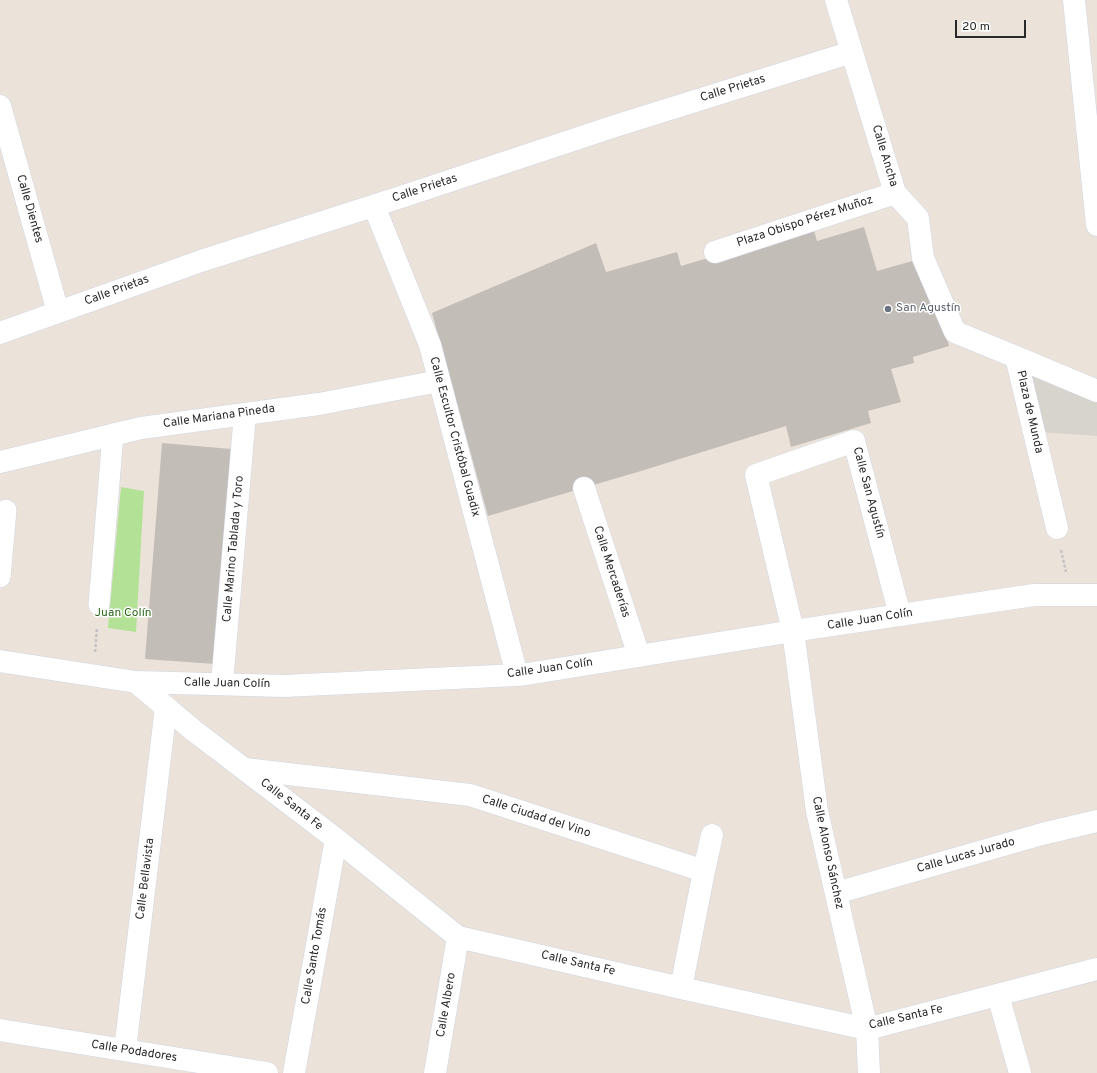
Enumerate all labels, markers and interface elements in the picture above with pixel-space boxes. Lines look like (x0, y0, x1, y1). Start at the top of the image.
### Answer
scale bar (957, 12, 1028, 38)
text: 20 m (962, 19, 990, 35)
street label: Calle Prietas (699, 72, 767, 106)
street label: Calle Ancha (868, 123, 900, 189)
street label: Calle Prietas (391, 172, 459, 206)
street label: Calle Dientes (12, 173, 46, 245)
street label: Plaza Obispo Pérez Muñoz (735, 193, 875, 251)
street label: Calle Prietas (83, 273, 151, 309)
place label: San Agustín (896, 302, 961, 316)
marker: San Agustín (883, 304, 893, 314)
street label: Calle Escultor Cristóbal Guadix (426, 355, 482, 519)
street label: Plaza de Munda (1012, 369, 1046, 455)
street label: Calle Mariana Pineda (162, 402, 276, 432)
street label: Calle San Agustín (849, 446, 887, 540)
street label: Calle Marino Tablada y Toro (220, 475, 248, 623)
street label: Calle Mercaderías (589, 524, 633, 620)
street label: Calle Juan Colín (826, 606, 914, 634)
park label: Juan Colín (95, 607, 151, 621)
street label: Calle Juan Colín (506, 656, 594, 682)
street label: Calle Juan Colín (184, 676, 270, 692)
street label: Calle Santa Fe (257, 776, 325, 834)
street label: Calle Ciudad del Vino (480, 793, 592, 841)
street label: Calle Alonso Sánchez (808, 795, 846, 911)
street label: Calle Lucas Jurado (915, 835, 1017, 877)
street label: Calle Bellavista (134, 837, 158, 921)
street label: Calle Santo Tomás (299, 906, 331, 1006)
street label: Calle Santa Fe (540, 948, 616, 980)
street label: Calle Albero (434, 971, 460, 1039)
street label: Calle Santa Fe (868, 1002, 944, 1034)
street label: Calle Podadores (90, 1038, 178, 1066)

